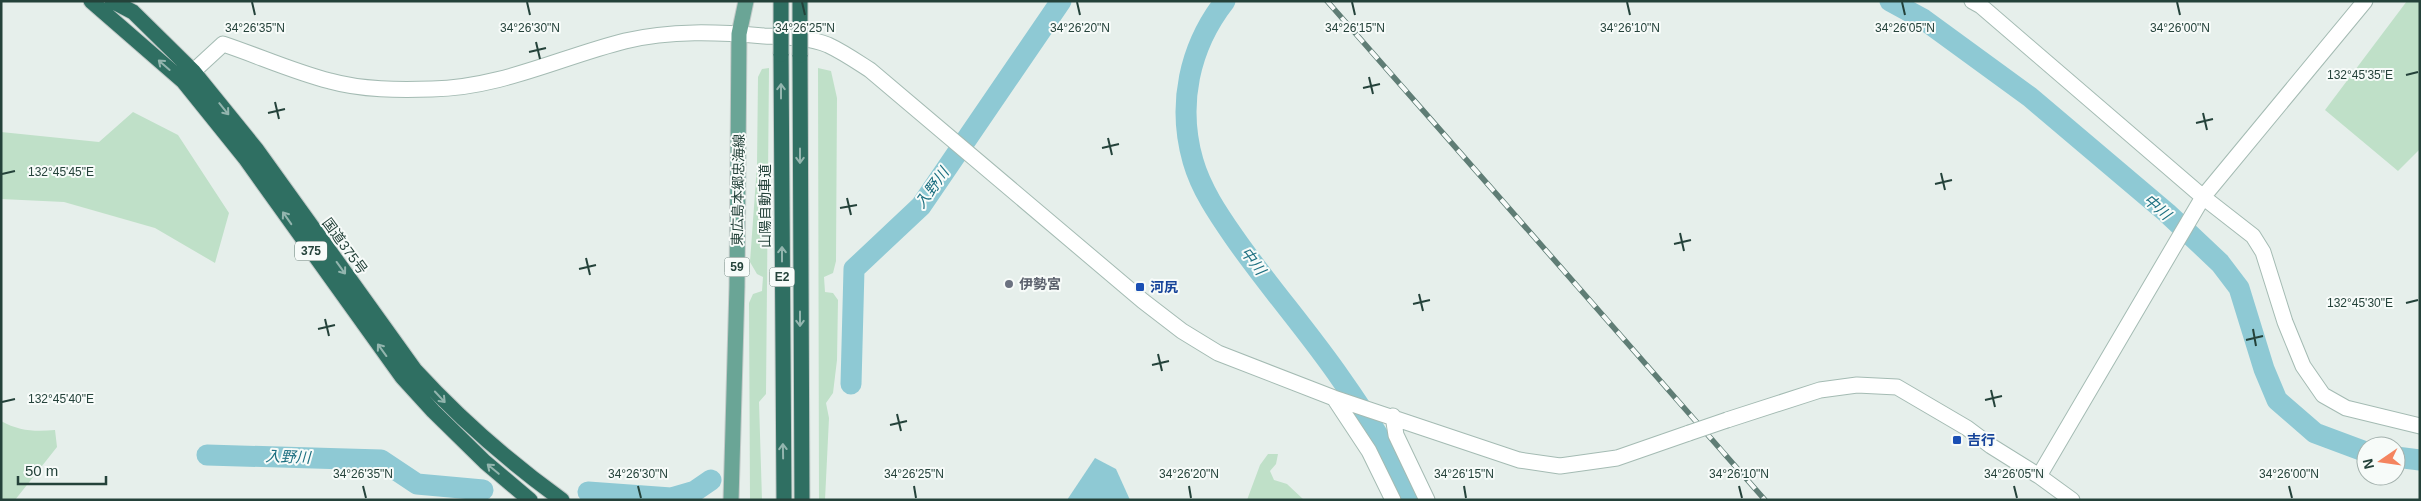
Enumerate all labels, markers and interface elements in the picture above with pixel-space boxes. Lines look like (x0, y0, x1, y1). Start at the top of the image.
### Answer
text: 34°26'35"N (225, 21, 285, 35)
text: 34°26'30"N (500, 21, 560, 35)
text: 34°26'25"N (775, 21, 835, 35)
text: 34°26'20"N (1050, 21, 1110, 35)
text: 34°26'15"N (1325, 21, 1385, 35)
text: 34°26'10"N (1600, 21, 1660, 35)
text: 34°26'05"N (1875, 21, 1935, 35)
text: 34°26'00"N (2150, 21, 2210, 35)
one-way arrow (158, 59, 171, 70)
text: 132°45'35"E (2327, 68, 2393, 82)
one-way arrow (776, 83, 786, 100)
one-way arrow (218, 102, 229, 115)
street label: 東広島本郷忠海線 (729, 134, 747, 246)
one-way arrow (795, 148, 805, 164)
water label: 入野川 (911, 163, 953, 211)
street label: 山陽自動車道 (757, 164, 773, 248)
text: 132°45'45"E (28, 165, 94, 179)
water label: 中川 (2140, 190, 2176, 224)
one-way arrow (282, 211, 292, 225)
street label: 国道375号 (319, 215, 371, 277)
road number: 375 (295, 242, 327, 260)
water label: 中川 (1238, 244, 1270, 279)
one-way arrow (777, 246, 787, 262)
road number: 59 (724, 258, 750, 276)
one-way arrow (335, 261, 346, 274)
road number: E2 (770, 268, 794, 286)
place label: 伊勢宮 (1019, 276, 1061, 292)
marker: 伊勢宮 (1003, 278, 1015, 290)
place label: 河尻 (1150, 279, 1178, 295)
marker: 河尻 (1134, 281, 1146, 293)
text: 132°45'30"E (2327, 296, 2393, 310)
one-way arrow (795, 310, 805, 326)
one-way arrow (377, 344, 388, 357)
one-way arrow (434, 390, 446, 403)
text: 132°45'40"E (28, 392, 94, 406)
place label: 吉行 (1967, 432, 1995, 448)
marker: 吉行 (1951, 434, 1963, 446)
north arrow (2356, 436, 2406, 486)
one-way arrow (779, 443, 788, 459)
water label: 入野川 (265, 447, 313, 466)
scale bar (18, 454, 105, 486)
text: N (2359, 457, 2377, 471)
text: 50 m (25, 462, 58, 479)
one-way arrow (487, 463, 500, 474)
text: 34°26'35"N (333, 467, 393, 481)
text: 34°26'30"N (608, 467, 668, 481)
text: 34°26'25"N (884, 467, 944, 481)
text: 34°26'20"N (1159, 467, 1219, 481)
text: 34°26'15"N (1434, 467, 1494, 481)
text: 34°26'10"N (1709, 467, 1769, 481)
text: 34°26'05"N (1984, 467, 2044, 481)
text: 34°26'00"N (2259, 467, 2319, 481)

